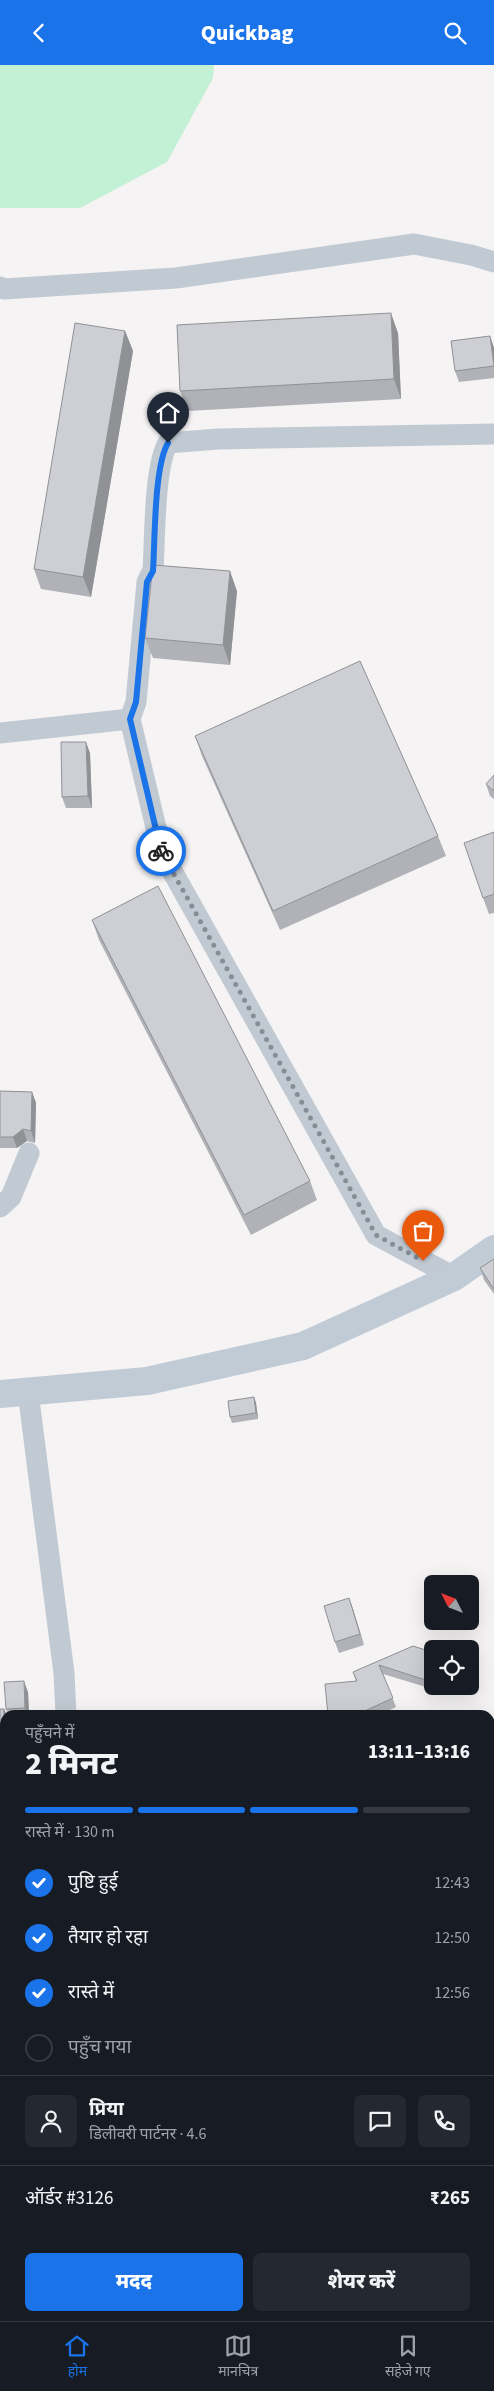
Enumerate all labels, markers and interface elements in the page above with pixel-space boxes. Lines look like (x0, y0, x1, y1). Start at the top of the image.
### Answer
text: Quickbag (201, 17, 293, 49)
icon: back (25, 19, 53, 47)
icon: search (441, 19, 469, 47)
pin (147, 392, 189, 443)
icon: home (154, 399, 182, 427)
courier (136, 826, 186, 876)
icon: bike (147, 837, 175, 865)
pin (402, 1210, 444, 1261)
icon: bag (409, 1217, 437, 1245)
north arrow (424, 1575, 479, 1630)
map controls (424, 1575, 479, 1695)
button: locate (424, 1640, 479, 1695)
text: पहुँचने में (25, 1722, 74, 1744)
text: 13:11–13:16 (368, 1739, 470, 1766)
text: 2 मिनट (25, 1741, 117, 1787)
text: रास्ते में · 130 m (25, 1821, 115, 1843)
icon: check (25, 1869, 53, 1897)
text: पुष्टि हुई (68, 1869, 118, 1896)
text: 12:43 (434, 1872, 470, 1894)
icon: check (25, 1924, 53, 1952)
text: तैयार हो रहा (68, 1924, 148, 1951)
text: 12:50 (434, 1927, 470, 1949)
icon: check (25, 1979, 53, 2007)
text: रास्ते में (68, 1979, 114, 2006)
text: 12:56 (434, 1982, 470, 2004)
text: पहुँच गया (68, 2034, 131, 2061)
button: person (25, 2095, 77, 2147)
button: chat (354, 2095, 406, 2147)
button: phone (418, 2095, 470, 2147)
text: प्रिया (89, 2096, 124, 2123)
text: डिलीवरी पार्टनर · 4.6 (89, 2123, 206, 2145)
text: ऑर्डर #3126 (25, 2185, 113, 2212)
text: ₹265 (430, 2185, 470, 2212)
button: मदद (25, 2253, 243, 2311)
button: शेयर करें (253, 2253, 470, 2311)
tab: होम (63, 2332, 91, 2382)
tab: मानचित्र (218, 2332, 258, 2382)
tab: सहेजे गए (385, 2332, 431, 2382)

